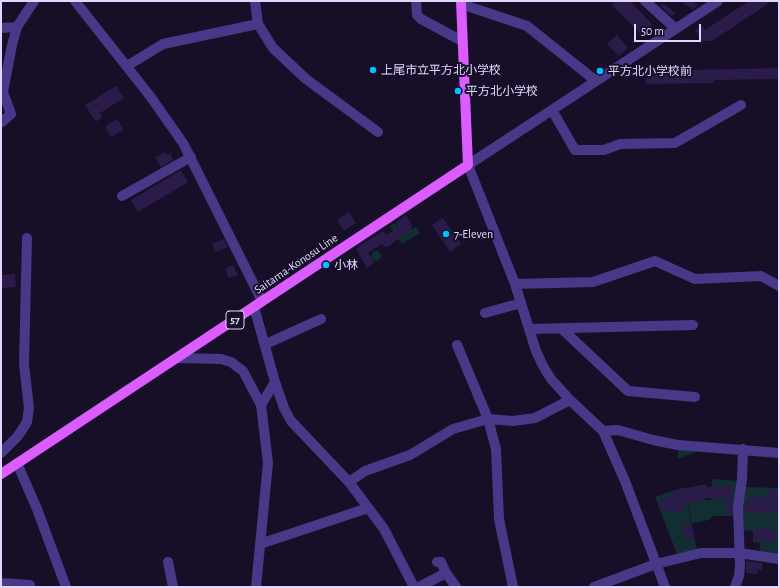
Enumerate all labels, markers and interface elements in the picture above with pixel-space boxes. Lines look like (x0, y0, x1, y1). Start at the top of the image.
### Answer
scale bar (636, 16, 703, 42)
text: 50 m (641, 25, 664, 37)
place label: 上尾市立平方北小学校 (381, 63, 501, 77)
place label: 平方北小学校前 (608, 64, 692, 78)
marker: 上尾市立平方北小学校 (368, 65, 378, 75)
marker: 平方北小学校前 (595, 66, 605, 76)
place label: 平方北小学校 (466, 84, 538, 98)
marker: 平方北小学校 (453, 86, 463, 96)
place label: 7-Eleven (454, 227, 493, 241)
marker: 7-Eleven (441, 229, 451, 239)
street label: Saitama-Konosu Line (251, 231, 341, 297)
place label: 小林 (334, 258, 358, 272)
marker: 小林 (321, 260, 331, 270)
road number: 57 (226, 311, 244, 329)

